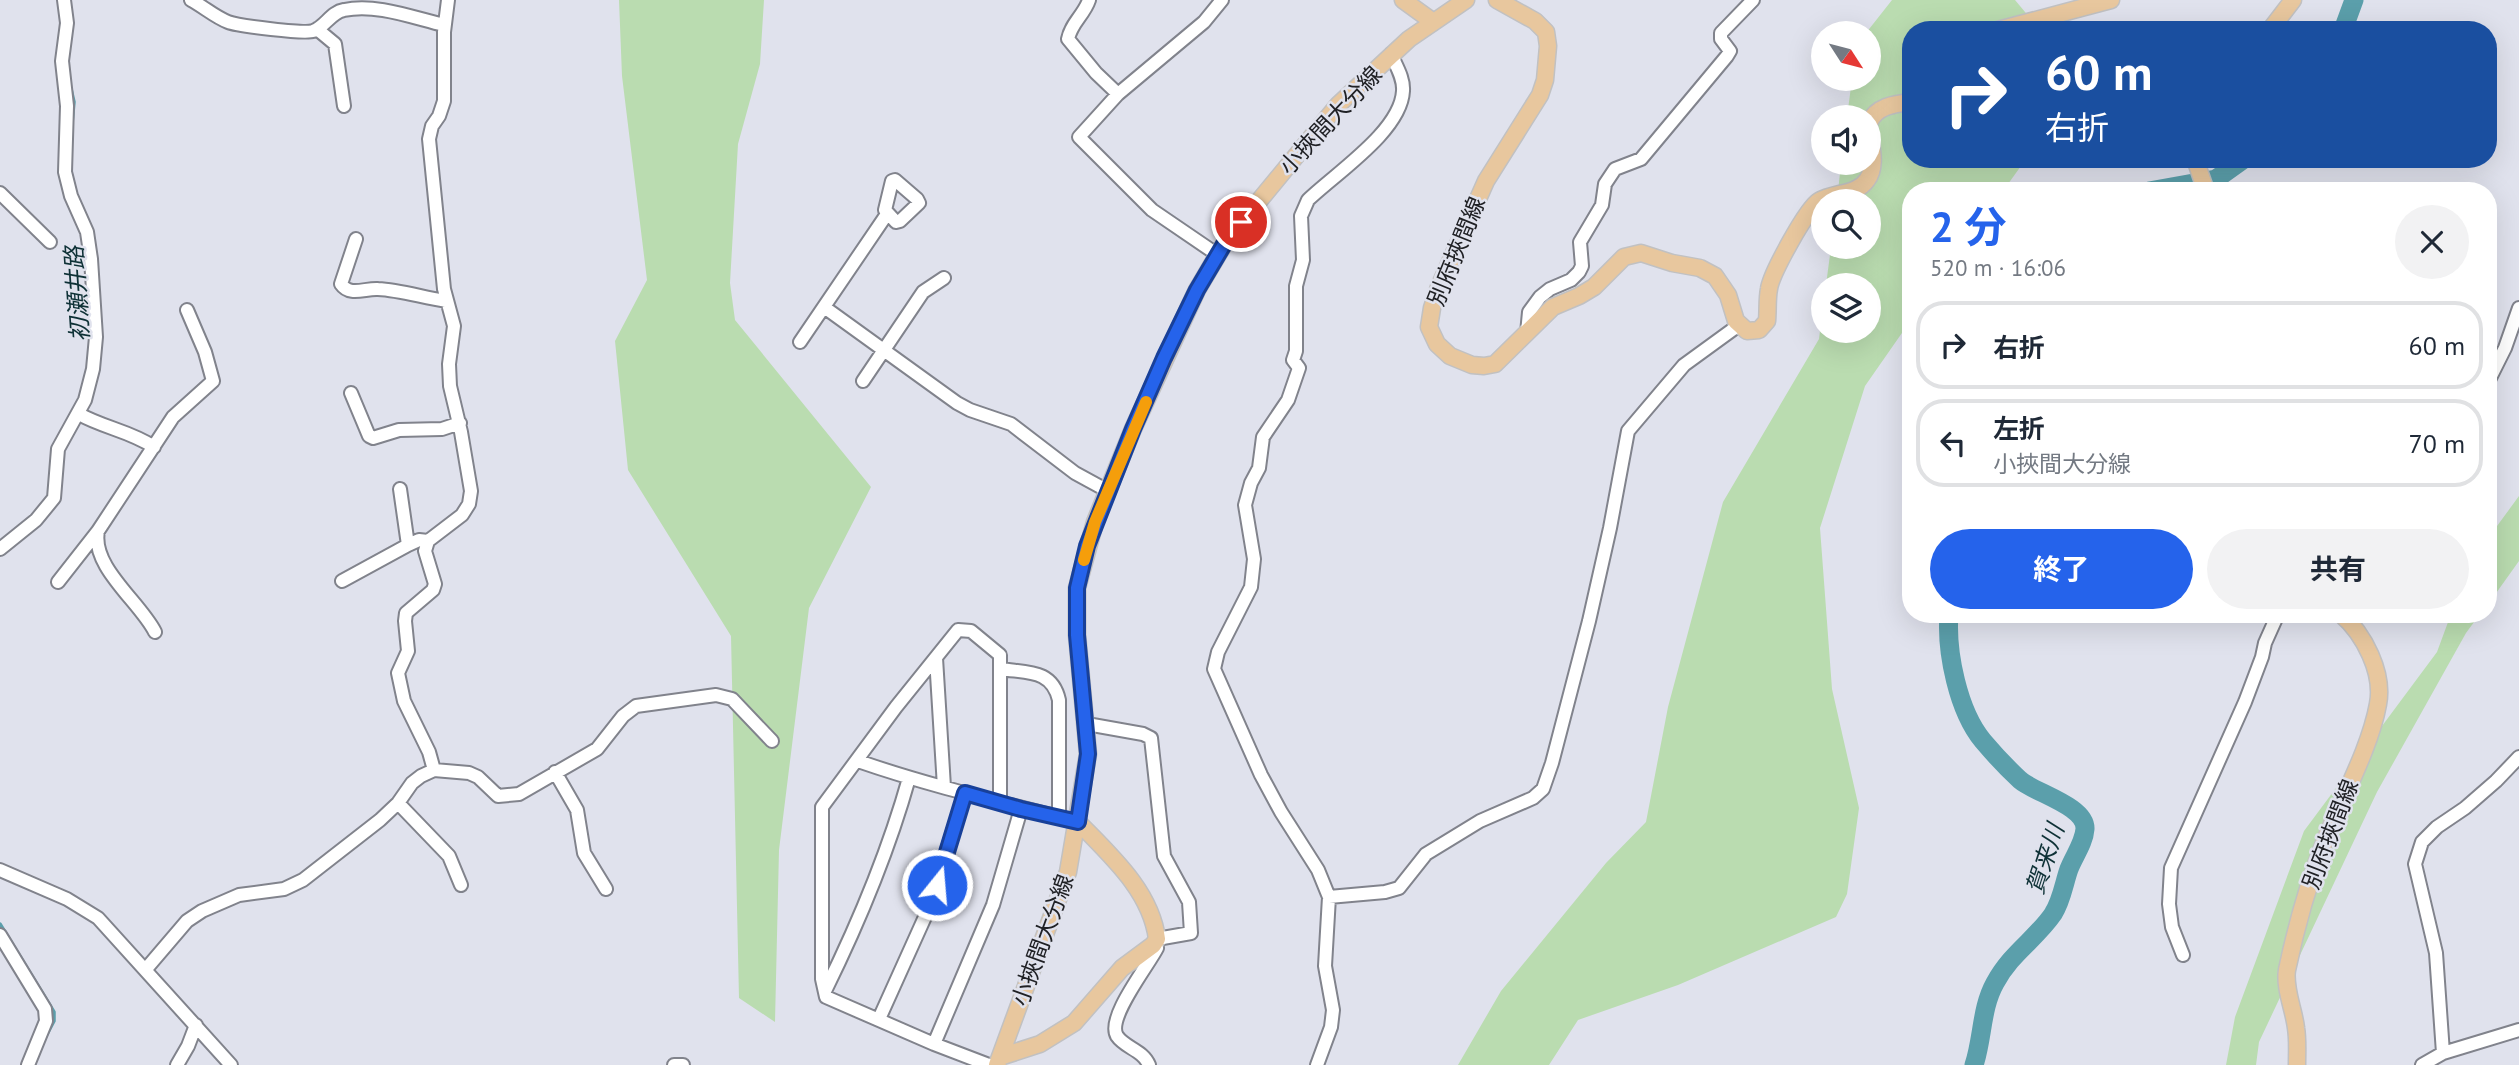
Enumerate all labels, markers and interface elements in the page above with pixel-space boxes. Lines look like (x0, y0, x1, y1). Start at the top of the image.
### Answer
north arrow (1811, 21, 1881, 91)
map controls (1811, 21, 1881, 343)
text: 60 m (2045, 40, 2152, 104)
icon: right (1930, 49, 2021, 140)
street label: 小挾間大分線 (1272, 60, 1388, 180)
button: sound (1811, 105, 1881, 175)
text: 右折 (2045, 106, 2109, 148)
button: search (1811, 189, 1881, 259)
pin (1211, 192, 1271, 252)
street label: 別府挾間線 (1421, 192, 1491, 310)
text: 2 分 (1930, 199, 2006, 254)
icon: arrive (1222, 203, 1260, 241)
button: close (2395, 205, 2469, 279)
water label: 初瀬井路 (58, 243, 96, 343)
text: 520 m · 16:06 (1930, 253, 2066, 282)
button: layers (1811, 273, 1881, 343)
icon: right (1934, 326, 1972, 364)
text: 60 m (2409, 329, 2465, 362)
text: 右折 (1993, 331, 2045, 364)
text: 左折 (1993, 412, 2045, 445)
icon: left (1934, 424, 1972, 462)
text: 70 m (2409, 427, 2465, 460)
text: 小挾間大分線 (1993, 449, 2131, 478)
button: 終了 (1930, 529, 2193, 609)
button: 共有 (2207, 529, 2469, 609)
street label: 別府挾間線 (2296, 775, 2364, 893)
water label: 賀来川 (2019, 817, 2072, 898)
position arrow (900, 848, 974, 922)
street label: 小挾間大分線 (1005, 870, 1079, 1010)

